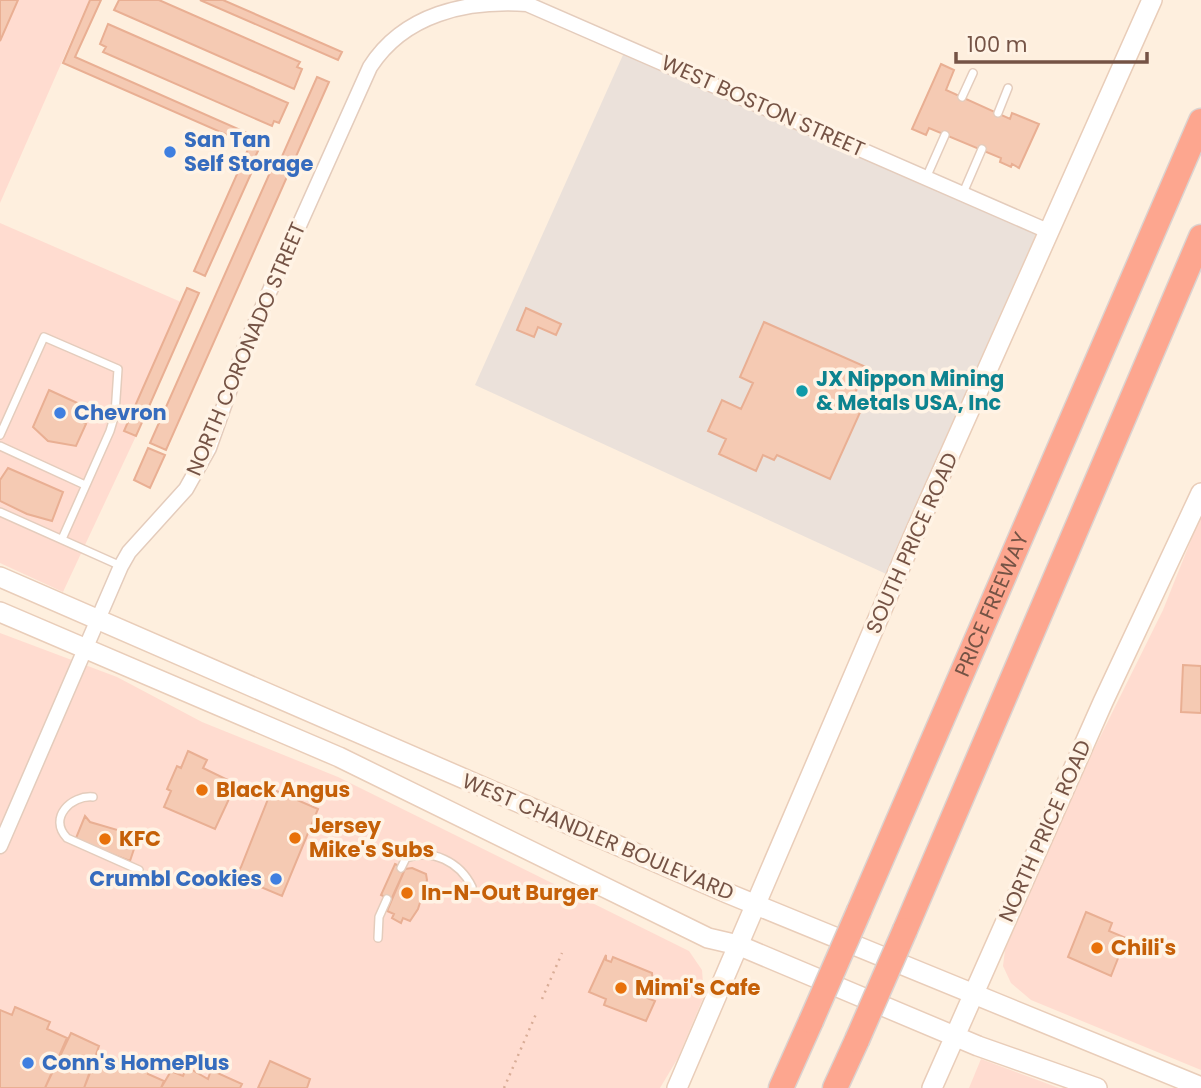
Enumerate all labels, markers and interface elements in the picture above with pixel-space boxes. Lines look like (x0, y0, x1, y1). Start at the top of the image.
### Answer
scale bar (956, 21, 1147, 65)
text: 100 m (967, 30, 1027, 59)
street label: WEST BOSTON STREET (657, 48, 870, 164)
place label: San Tan Self Storage (184, 125, 313, 178)
marker: San Tan Self Storage (162, 144, 178, 160)
street label: NORTH CORONADO STREET (179, 218, 312, 480)
place label: JX Nippon Mining & Metals USA, Inc (816, 364, 1004, 417)
marker: JX Nippon Mining & Metals USA, Inc (794, 383, 810, 399)
place label: Chevron (74, 398, 167, 427)
marker: Chevron (52, 405, 68, 421)
street label: SOUTH PRICE ROAD (859, 448, 965, 638)
street label: PRICE FREEWAY (947, 528, 1035, 681)
street label: NORTH PRICE ROAD (991, 735, 1098, 926)
street label: WEST CHANDLER BOULEVARD (458, 766, 739, 907)
place label: Black Angus (216, 775, 350, 804)
marker: Black Angus (194, 782, 210, 798)
place label: Jersey Mike's Subs (309, 811, 434, 864)
place label: KFC (119, 824, 161, 853)
marker: Jersey Mike's Subs (287, 830, 303, 846)
marker: KFC (97, 831, 113, 847)
place label: Crumbl Cookies (89, 864, 262, 893)
marker: Crumbl Cookies (268, 871, 284, 887)
place label: In-N-Out Burger (421, 878, 598, 907)
marker: In-N-Out Burger (399, 885, 415, 901)
place label: Chili's (1111, 933, 1176, 962)
marker: Chili's (1089, 940, 1105, 956)
place label: Mimi's Cafe (635, 973, 761, 1002)
marker: Mimi's Cafe (613, 980, 629, 996)
place label: Conn's HomePlus (42, 1048, 230, 1077)
marker: Conn's HomePlus (20, 1055, 36, 1071)

